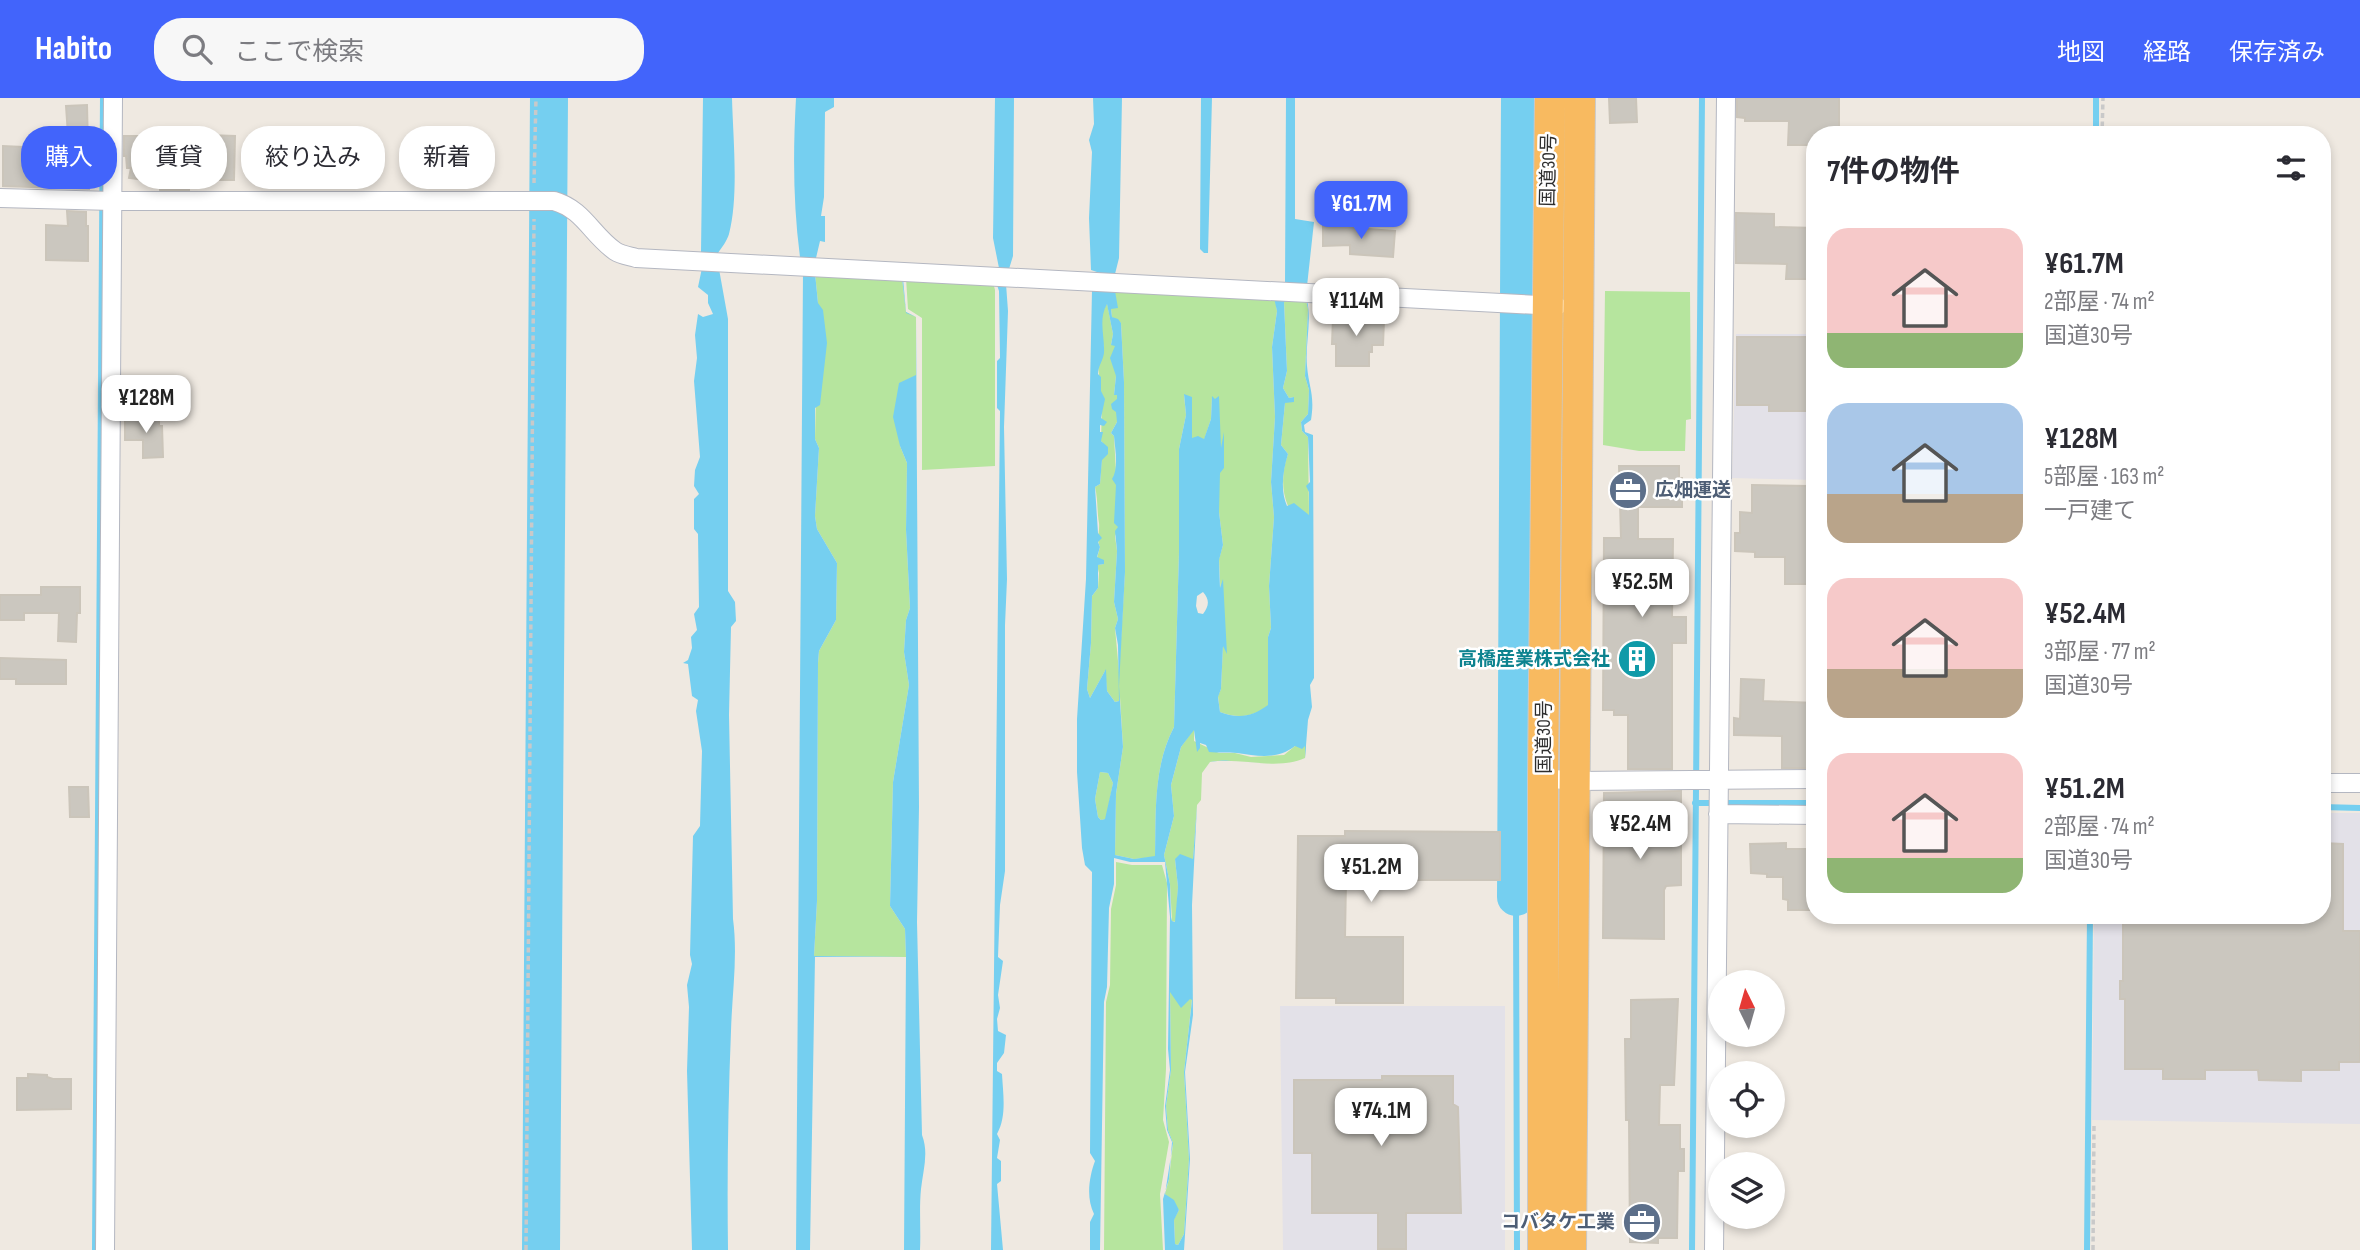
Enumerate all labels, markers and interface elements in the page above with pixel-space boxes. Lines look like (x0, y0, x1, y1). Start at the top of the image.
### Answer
search box (154, 18, 644, 81)
text: Habito (35, 29, 112, 69)
icon: search (178, 30, 216, 68)
text: ここで検索 (234, 37, 364, 68)
text: 地図 (2057, 38, 2105, 67)
text: 経路 (2143, 38, 2191, 67)
text: 保存済み (2229, 38, 2325, 67)
chip: 購入 (21, 126, 117, 189)
chip: 賃貸 (131, 126, 227, 189)
chip: 絞り込み (241, 126, 385, 189)
chip: 新着 (399, 126, 495, 189)
street label: 国道30号 (1537, 133, 1561, 207)
icon: filters (2272, 149, 2310, 187)
text: 7件の物件 (1827, 154, 1960, 190)
pin: ¥61.7M (1304, 181, 1418, 241)
text: ¥61.7M (1330, 190, 1392, 218)
text: ¥61.7M (2044, 246, 2124, 282)
icon: home (1883, 256, 1967, 340)
pin: ¥114M (1307, 278, 1405, 338)
text: ¥114M (1328, 287, 1384, 315)
text: 2部屋 · 74 m² (2044, 288, 2155, 316)
text: 国道30号 (2044, 322, 2133, 350)
pin: ¥128M (97, 376, 195, 435)
text: ¥128M (118, 384, 174, 412)
text: ¥128M (2044, 421, 2118, 457)
icon: home (1883, 431, 1967, 515)
text: 5部屋 · 163 m² (2044, 463, 2164, 491)
office icon: 広畑運送 (1607, 469, 1649, 511)
place label: 広畑運送 (1655, 479, 1731, 502)
text: 一戸建て (2044, 497, 2136, 525)
pin: ¥52.5M (1585, 560, 1699, 619)
text: ¥52.5M (1611, 568, 1673, 596)
text: ¥52.4M (2044, 596, 2126, 632)
icon: home (1883, 606, 1967, 690)
building icon: 高橋産業株式会社 (1616, 638, 1658, 680)
text: 3部屋 · 77 m² (2044, 638, 2156, 666)
place label: 高橋産業株式会社 (1458, 648, 1610, 671)
text: 国道30号 (2044, 672, 2133, 700)
street label: 国道30号 (1533, 700, 1556, 774)
text: ¥51.2M (2044, 771, 2125, 807)
icon: home (1883, 781, 1967, 865)
pin: ¥52.4M (1583, 802, 1697, 861)
text: ¥52.4M (1609, 810, 1671, 838)
text: 2部屋 · 74 m² (2044, 813, 2155, 841)
pin: ¥51.2M (1314, 844, 1428, 904)
text: 国道30号 (2044, 847, 2133, 875)
text: ¥51.2M (1340, 853, 1402, 881)
north arrow (1708, 970, 1785, 1046)
map controls (1708, 970, 1785, 1229)
button: locate (1708, 1061, 1785, 1138)
pin: ¥74.1M (1324, 1088, 1438, 1148)
text: ¥74.1M (1351, 1097, 1411, 1125)
button: layers (1708, 1152, 1785, 1229)
office icon: コバタケ工業 (1621, 1201, 1663, 1243)
place label: コバタケ工業 (1501, 1211, 1615, 1234)

